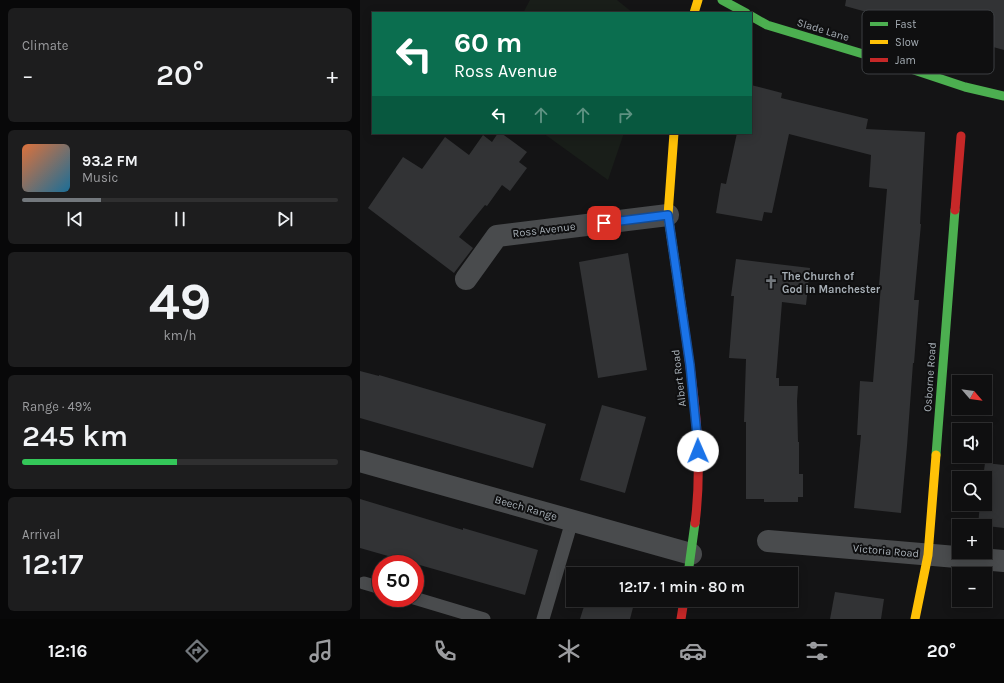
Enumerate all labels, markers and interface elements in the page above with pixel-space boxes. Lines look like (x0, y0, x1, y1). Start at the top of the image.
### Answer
legend (862, 10, 994, 74)
street label: Slade Lane (795, 16, 851, 44)
text: Fast (895, 18, 916, 31)
text: 60 m (454, 26, 522, 59)
icon: left (388, 28, 440, 80)
text: Slow (895, 36, 919, 49)
text: Climate (22, 38, 68, 53)
text: Jam (895, 54, 916, 67)
text: 20° (156, 57, 204, 93)
text: Ross Avenue (454, 60, 557, 82)
text: − (22, 63, 34, 89)
text: + (326, 63, 338, 89)
icon: left (488, 104, 510, 126)
icon: ahead (530, 104, 552, 126)
icon: ahead (572, 104, 594, 126)
icon: right (614, 104, 636, 126)
text: 93.2 FM (82, 152, 138, 170)
text: Music (82, 170, 118, 185)
pin (587, 206, 621, 240)
icon: previous (64, 208, 86, 230)
icon: pause (169, 208, 191, 230)
icon: next (274, 208, 296, 230)
icon: arrive (593, 212, 615, 234)
street label: Ross Avenue (512, 220, 576, 240)
place label: The Church of God in Manchester (782, 270, 881, 296)
text: 49 (149, 271, 211, 332)
church icon: The Church of God in Manchester (763, 274, 779, 290)
text: km/h (164, 328, 196, 343)
street label: Osborne Road (921, 342, 939, 412)
street label: Albert Road (669, 349, 689, 407)
north arrow (952, 375, 992, 415)
map controls (952, 375, 992, 607)
text: Range · 49% (22, 399, 92, 414)
text: 245 km (22, 418, 128, 454)
button: sound (952, 423, 992, 463)
position arrow (677, 430, 719, 472)
button: search (952, 471, 992, 511)
street label: Beech Range (493, 493, 559, 523)
button: + (952, 519, 992, 559)
text: Arrival (22, 527, 60, 542)
street label: Victoria Road (852, 542, 920, 560)
text: 12:17 (22, 546, 83, 582)
speed limit sign: 50 (372, 555, 424, 607)
button: − (952, 567, 992, 607)
text: 12:17 · 1 min · 80 m (619, 578, 745, 596)
icon: directions (183, 637, 211, 665)
icon: music (307, 637, 335, 665)
icon: phone (431, 637, 459, 665)
icon: climate (555, 637, 583, 665)
icon: car (679, 637, 707, 665)
icon: filters (803, 637, 831, 665)
text: 12:16 (48, 640, 87, 662)
text: 20° (927, 640, 956, 662)

